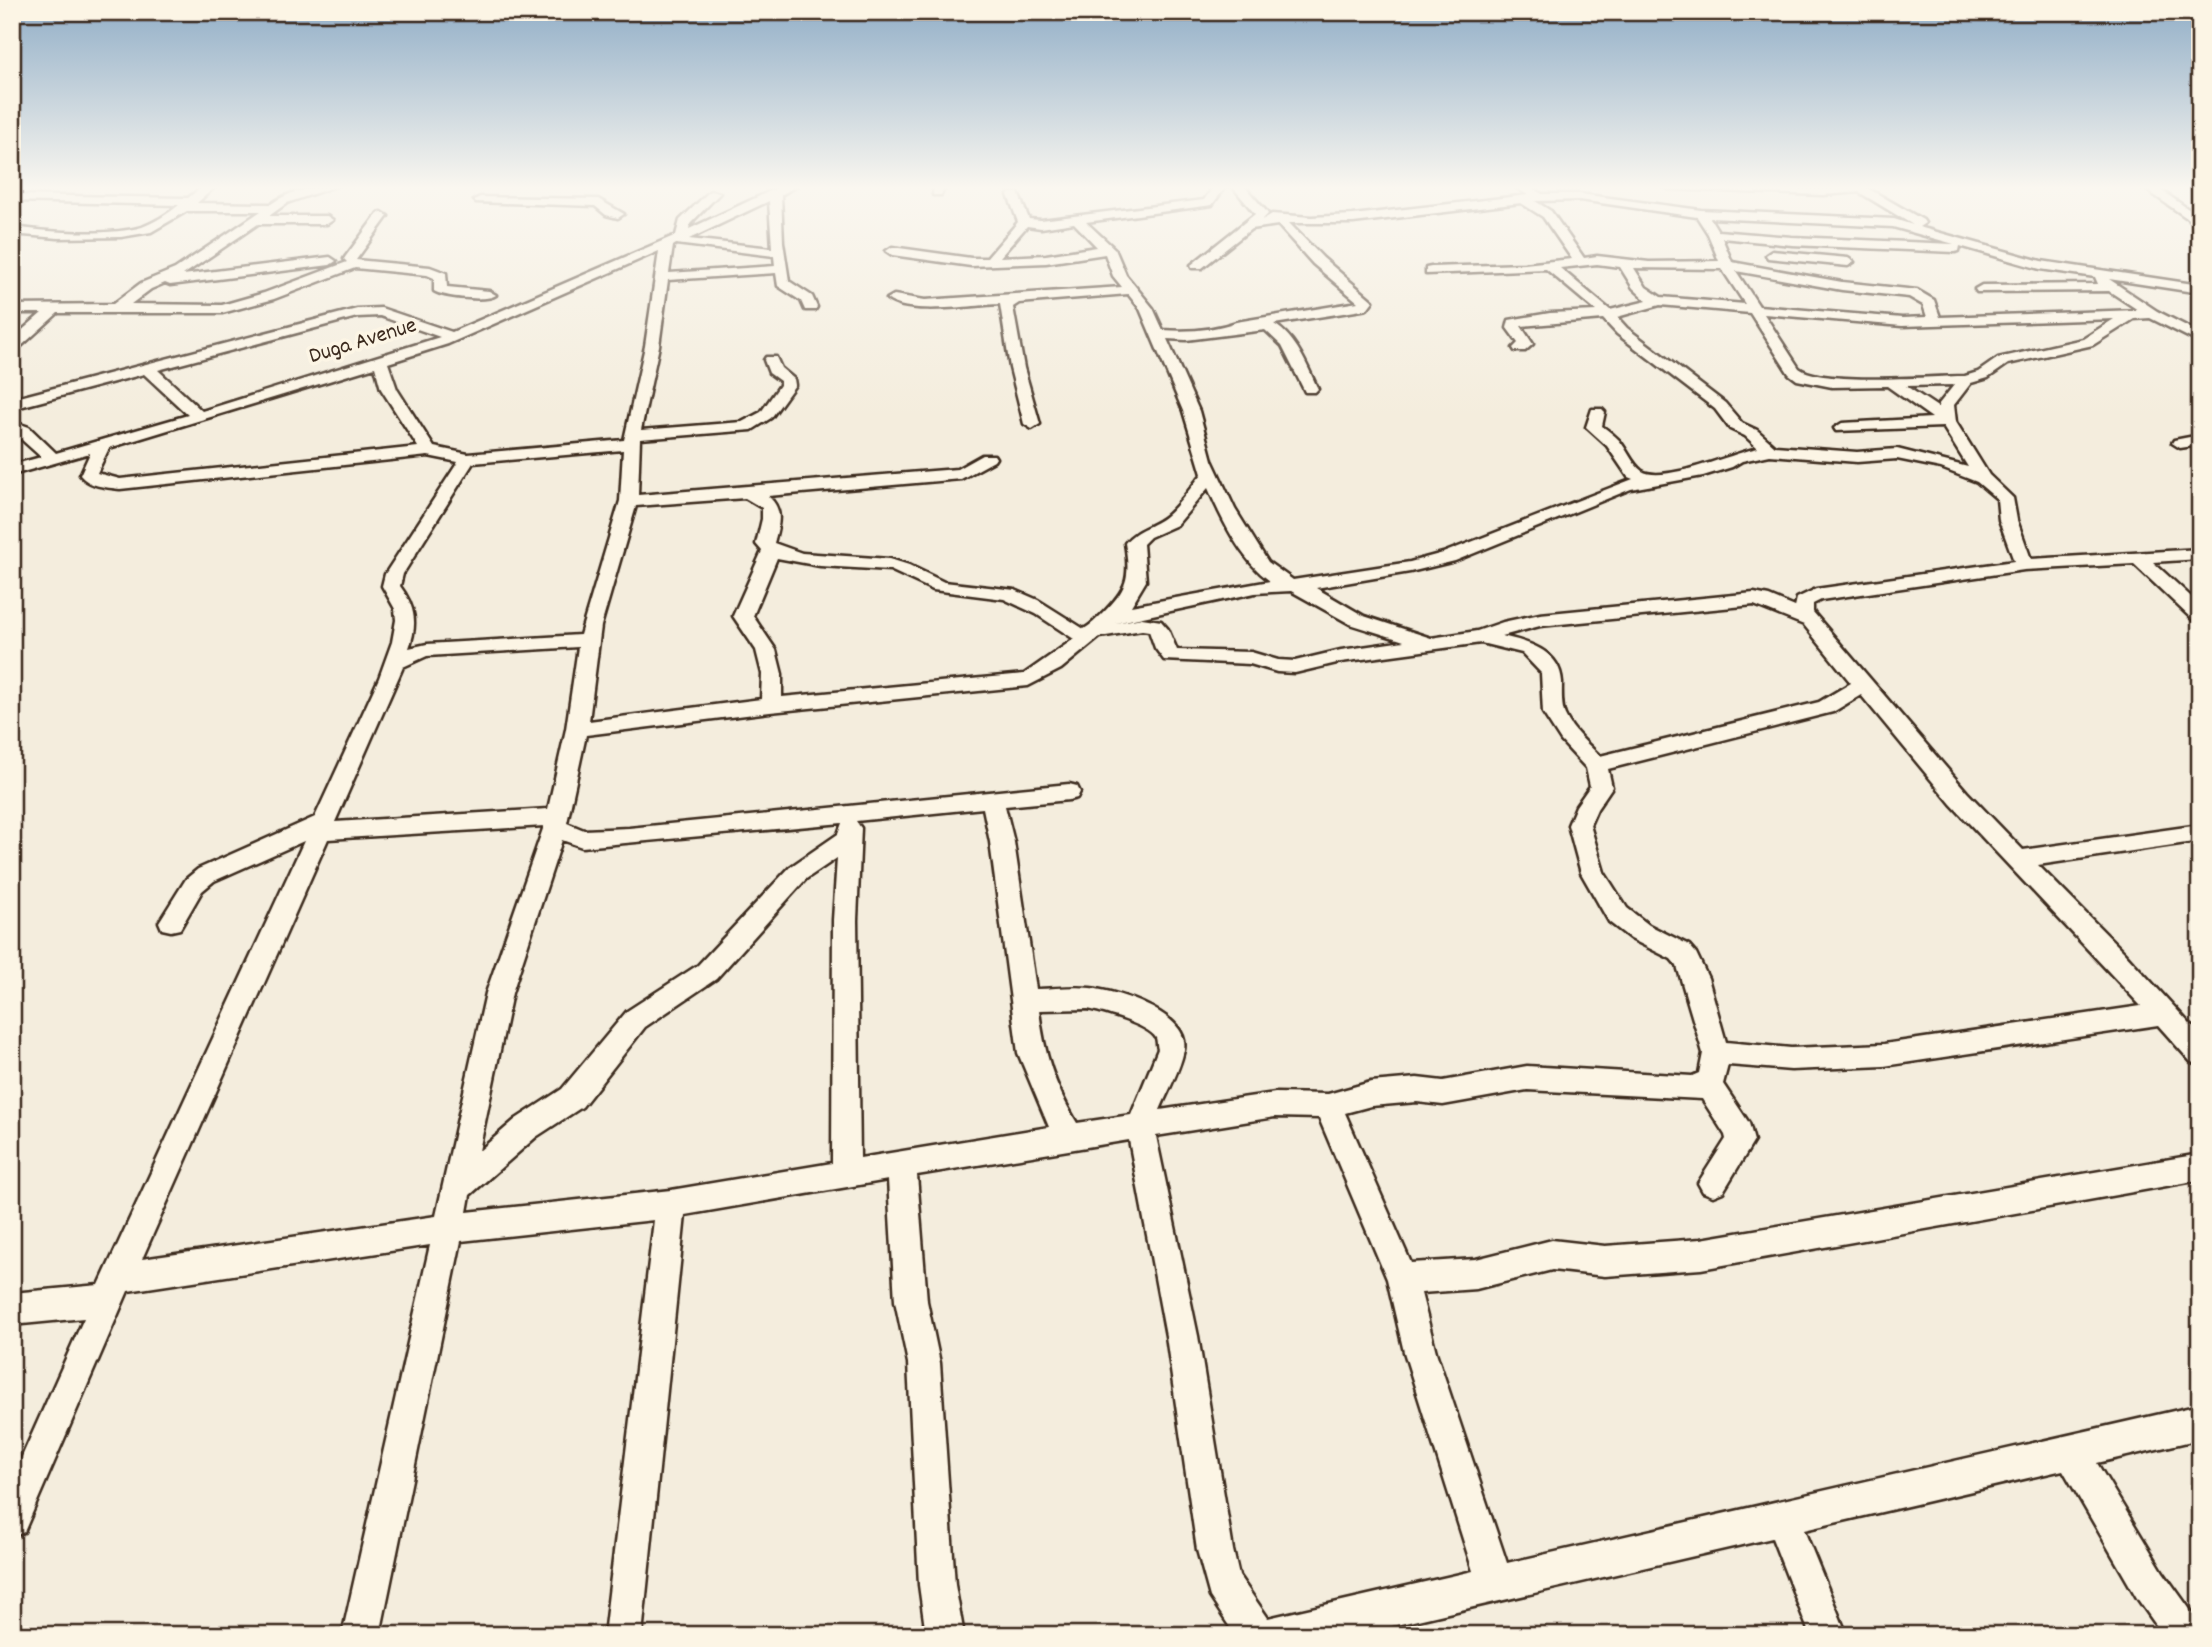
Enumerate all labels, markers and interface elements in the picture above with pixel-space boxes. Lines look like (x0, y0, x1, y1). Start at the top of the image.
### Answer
street label: Duga Avenue (305, 310, 421, 374)

